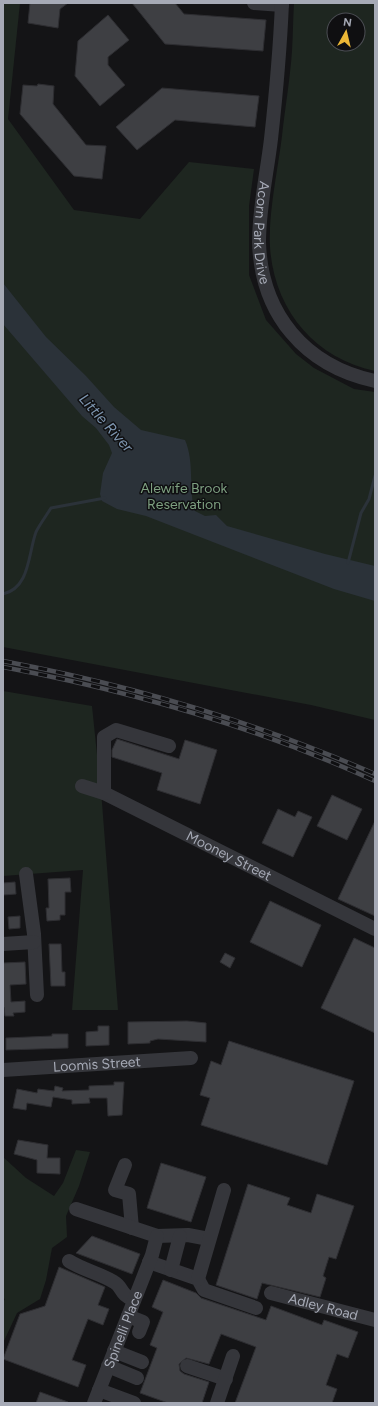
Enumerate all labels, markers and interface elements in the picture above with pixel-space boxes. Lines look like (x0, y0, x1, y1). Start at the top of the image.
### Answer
north arrow (326, 12, 366, 52)
text: N (342, 16, 352, 30)
street label: Acorn Park Drive (250, 180, 273, 287)
water label: Little River (75, 390, 137, 456)
park label: Alewife Brook Reservation (141, 480, 228, 513)
street label: Mooney Street (183, 828, 274, 885)
street label: Loomis Street (52, 1053, 141, 1076)
street label: Spinelli Place (100, 1288, 146, 1371)
street label: Adley Road (287, 1290, 360, 1324)

